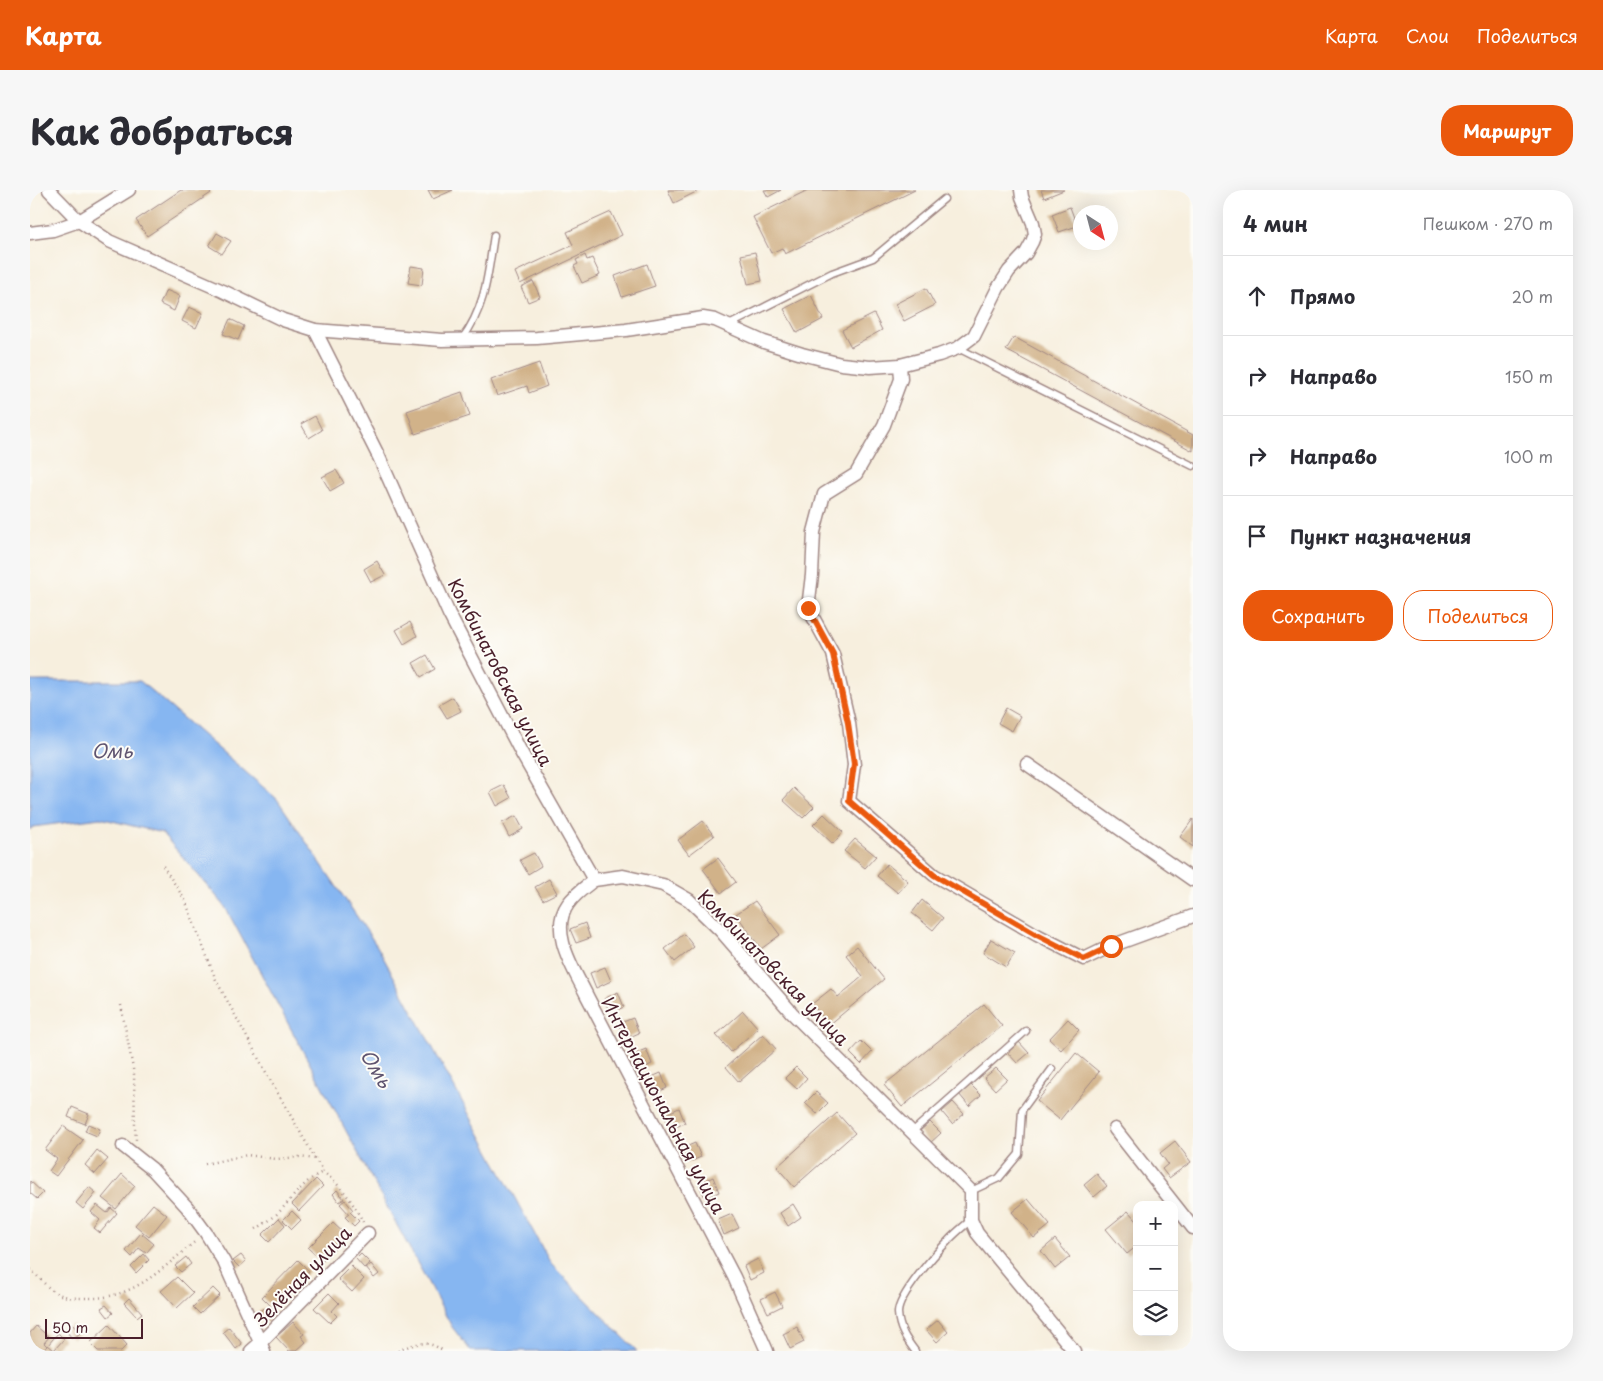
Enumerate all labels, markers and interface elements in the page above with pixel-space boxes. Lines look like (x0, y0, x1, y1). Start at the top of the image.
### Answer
text: Карта (25, 17, 102, 53)
text: Карта (1325, 22, 1378, 49)
text: Слои (1406, 22, 1449, 49)
text: Поделиться (1477, 22, 1578, 49)
text: Как добраться (30, 104, 294, 157)
button: Маршрут (1441, 105, 1573, 156)
north arrow (1073, 205, 1118, 250)
text: 4 мин (1243, 207, 1308, 239)
text: Пешком · 270 m (1423, 211, 1553, 235)
icon: ahead (1243, 282, 1271, 310)
text: Прямо (1290, 282, 1355, 310)
text: 20 m (1512, 284, 1553, 308)
icon: right (1243, 362, 1271, 390)
text: Направо (1290, 362, 1377, 390)
text: 150 m (1505, 364, 1553, 388)
icon: right (1243, 442, 1271, 470)
text: Направо (1290, 442, 1377, 470)
text: 100 m (1504, 444, 1553, 468)
icon: arrive (1243, 522, 1271, 550)
text: Пункт назначения (1290, 522, 1471, 550)
street label: Комбинатовская улица (442, 573, 560, 771)
button: Сохранить (1243, 590, 1393, 641)
button: Поделиться (1403, 590, 1553, 641)
route end (797, 597, 820, 620)
water label: Омь (92, 736, 133, 764)
street label: Комбинатовская улица (692, 883, 856, 1051)
route start (1100, 935, 1123, 958)
street label: Интернациональная улица (595, 992, 733, 1219)
water label: Омь (354, 1043, 400, 1093)
map controls (1133, 1201, 1178, 1336)
button: + (1133, 1201, 1178, 1246)
street label: Зелёная улица (247, 1219, 358, 1332)
button: − (1133, 1246, 1178, 1291)
button: layers (1133, 1291, 1178, 1336)
scale bar (45, 1316, 142, 1339)
text: 50 m (52, 1317, 88, 1338)

